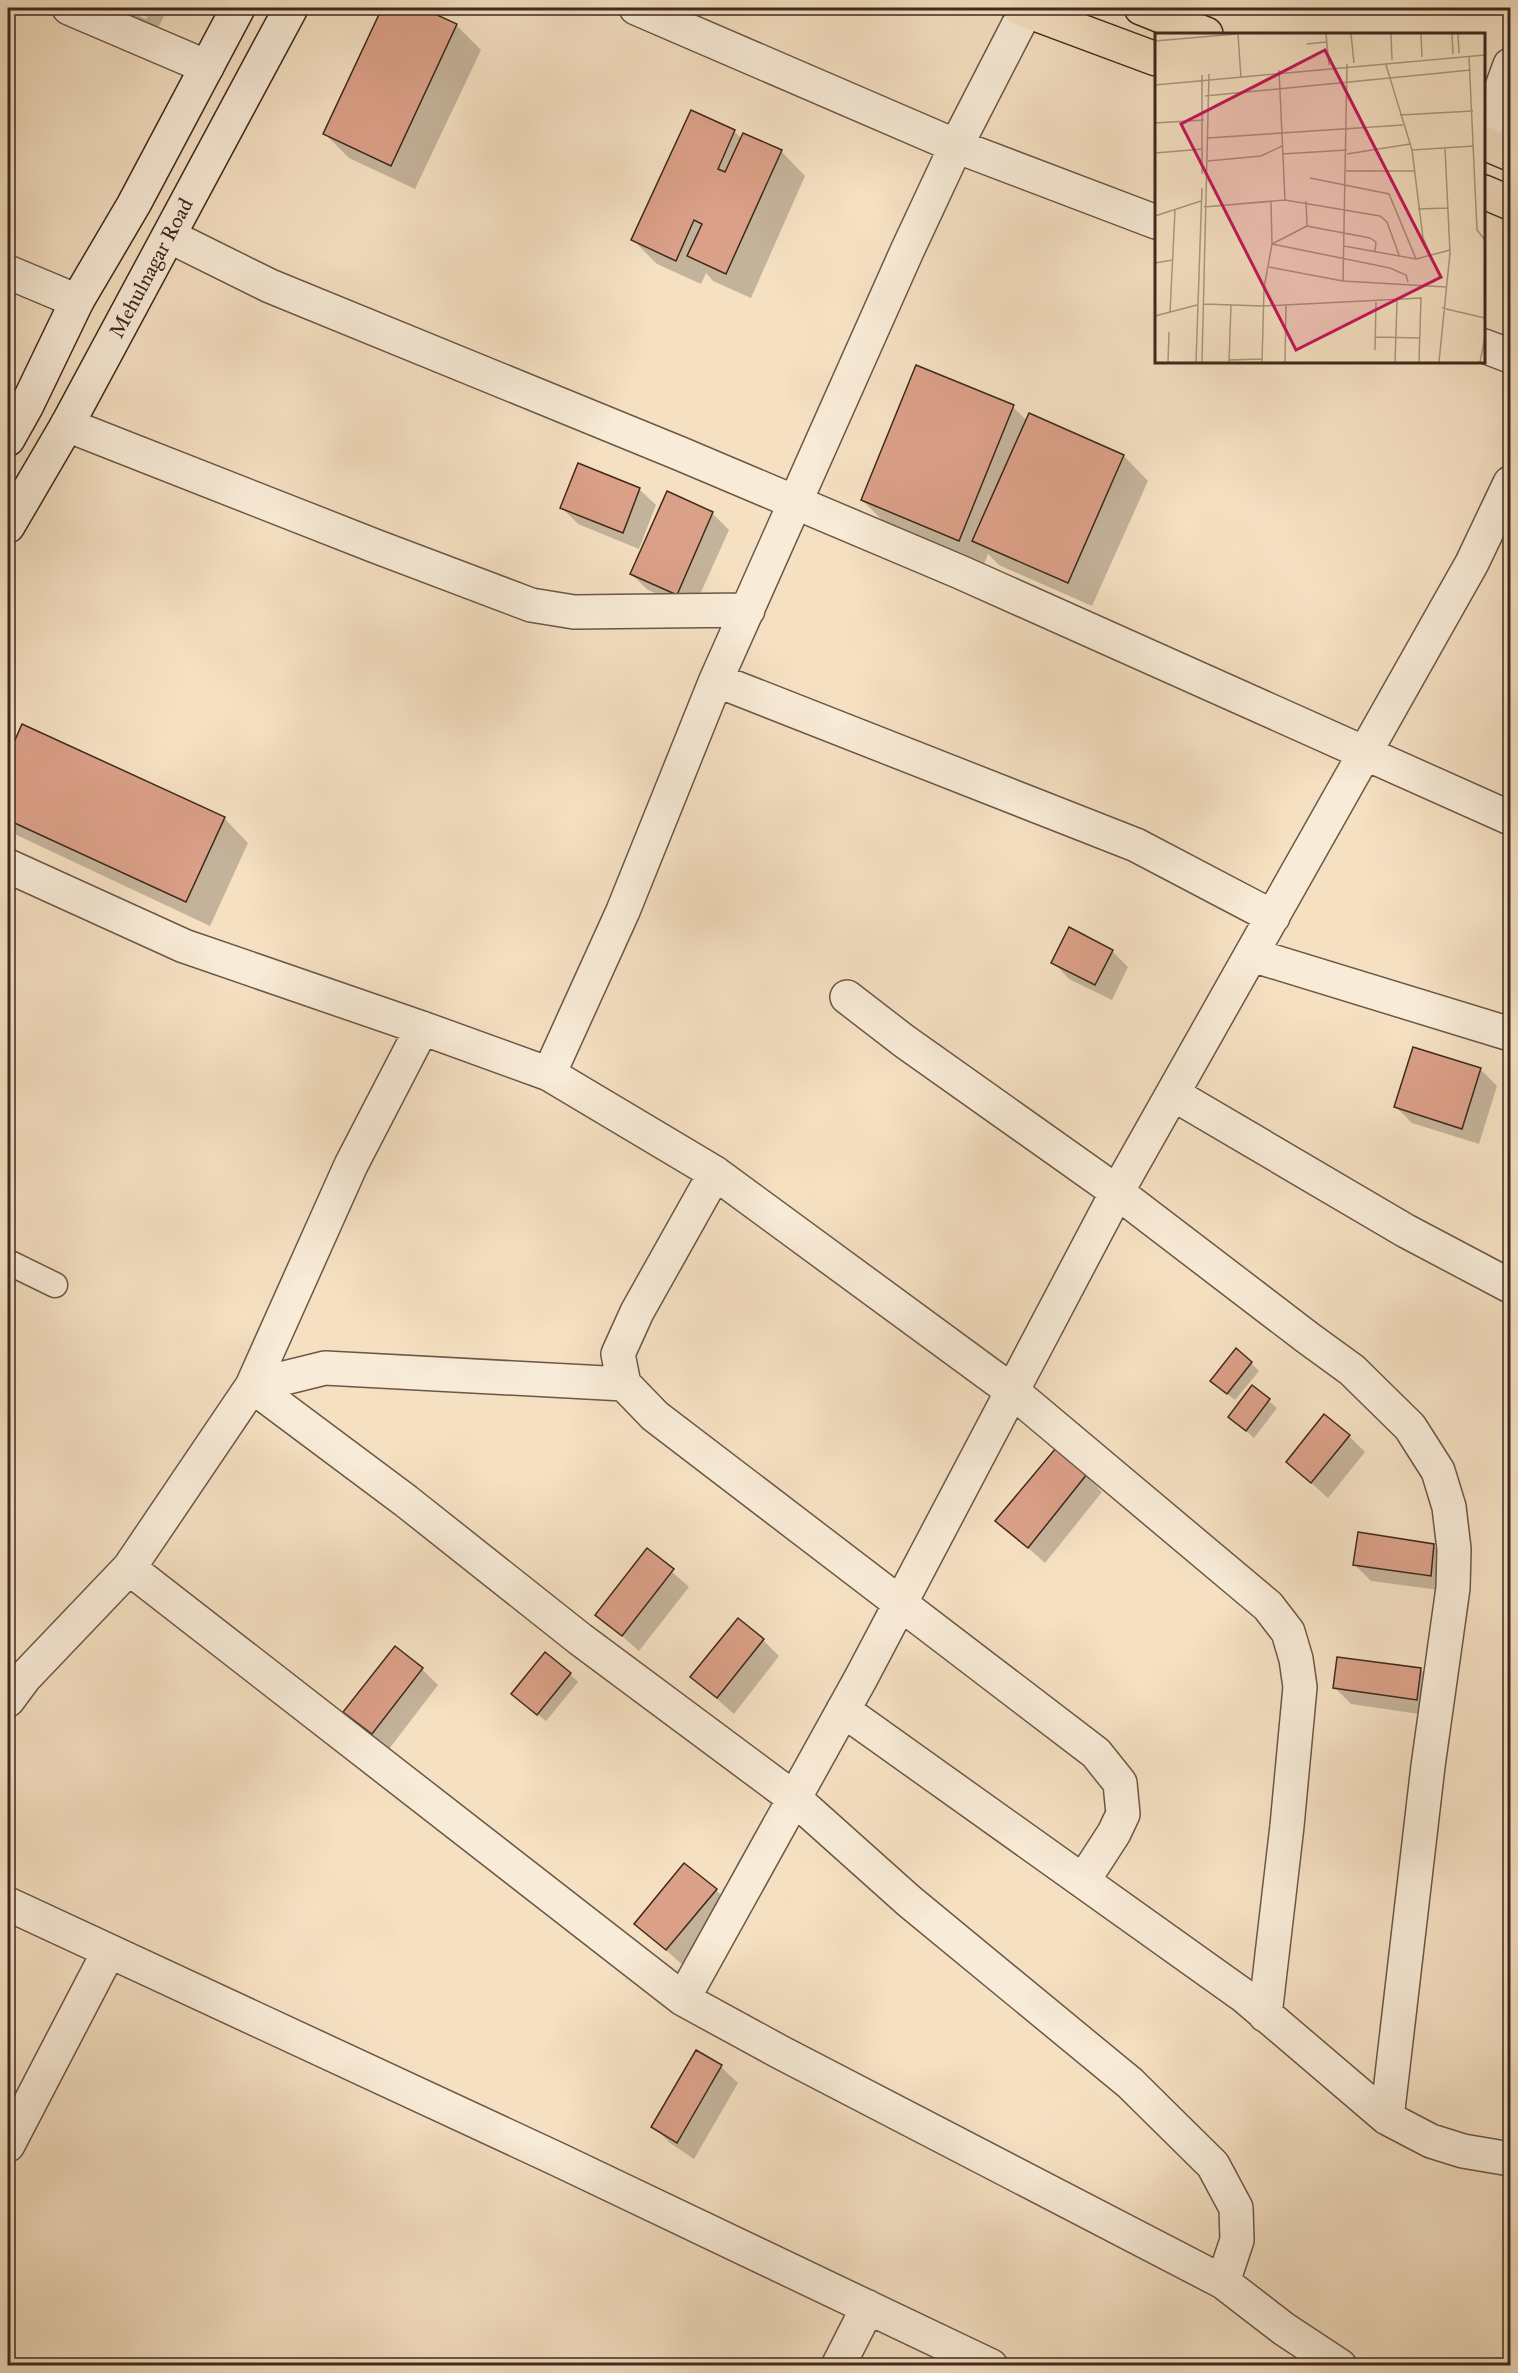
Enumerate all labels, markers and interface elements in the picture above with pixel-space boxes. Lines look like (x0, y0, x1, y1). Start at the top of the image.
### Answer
inset map (1155, 33, 1485, 363)
street label: Mehulnagar Road (103, 193, 199, 342)

